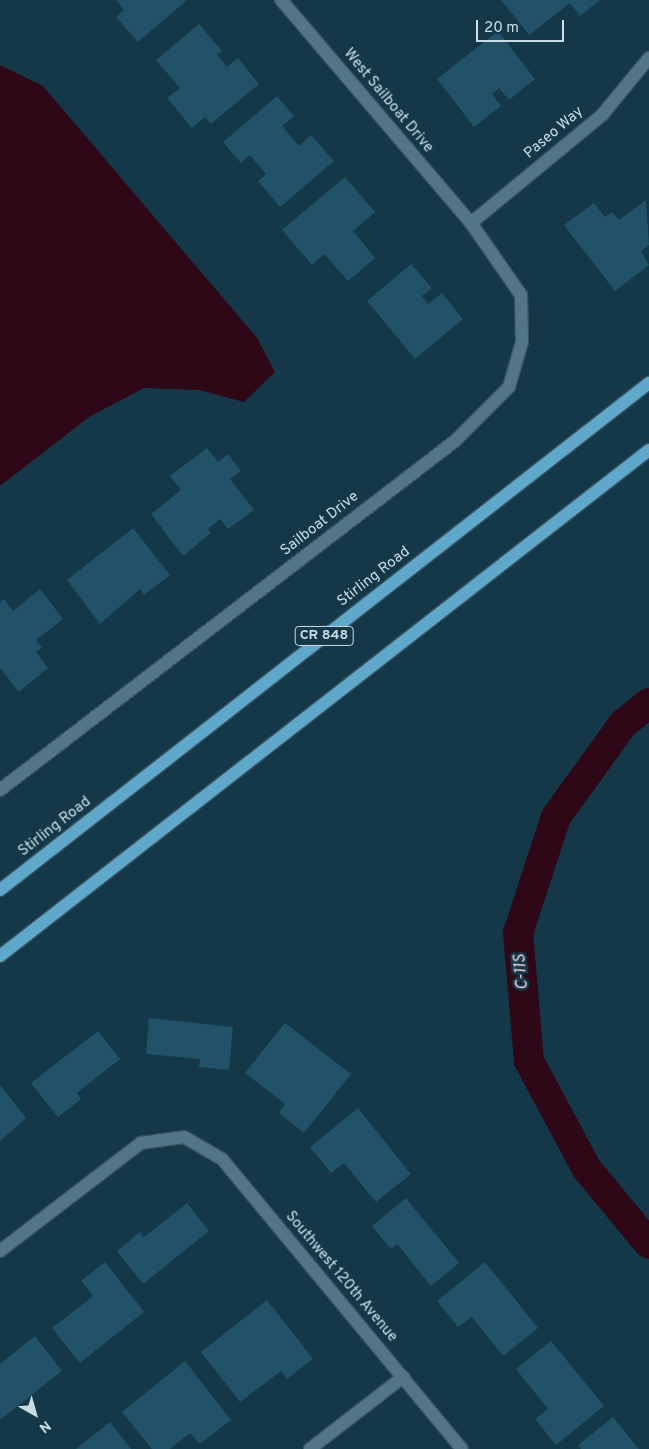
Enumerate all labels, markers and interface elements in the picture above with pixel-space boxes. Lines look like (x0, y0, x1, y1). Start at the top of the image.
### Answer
scale bar (479, 10, 566, 42)
text: 20 m (484, 19, 519, 38)
street label: West Sailboat Drive (339, 45, 437, 157)
street label: Paseo Way (521, 103, 587, 163)
street label: Sailboat Drive (277, 488, 363, 560)
street label: Stirling Road (334, 543, 414, 611)
road number: CR 848 (294, 624, 354, 648)
street label: Stirling Road (15, 793, 95, 861)
water label: C-11S (511, 953, 533, 991)
street label: Southwest 120th Avenue (281, 1208, 401, 1346)
north arrow (10, 1389, 60, 1439)
text: N (35, 1416, 54, 1436)

